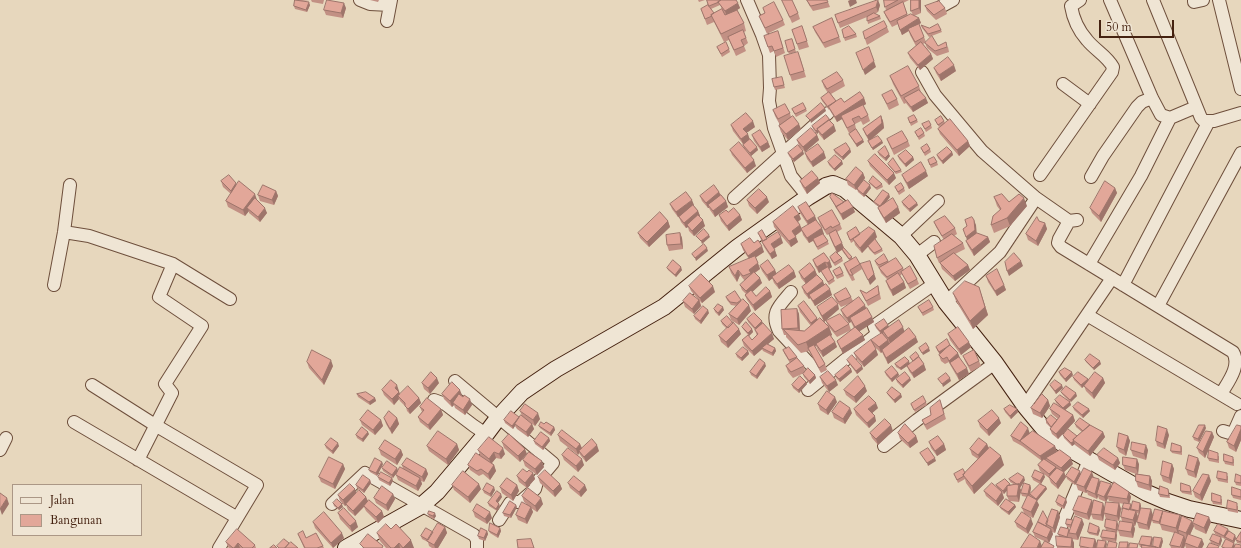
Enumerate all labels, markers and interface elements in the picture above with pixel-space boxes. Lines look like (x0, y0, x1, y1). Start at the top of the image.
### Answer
scale bar (1101, 12, 1176, 38)
text: 50 m (1106, 19, 1132, 35)
legend (12, 484, 142, 536)
text: Jalan (50, 492, 74, 508)
text: Bangunan (50, 512, 102, 528)

